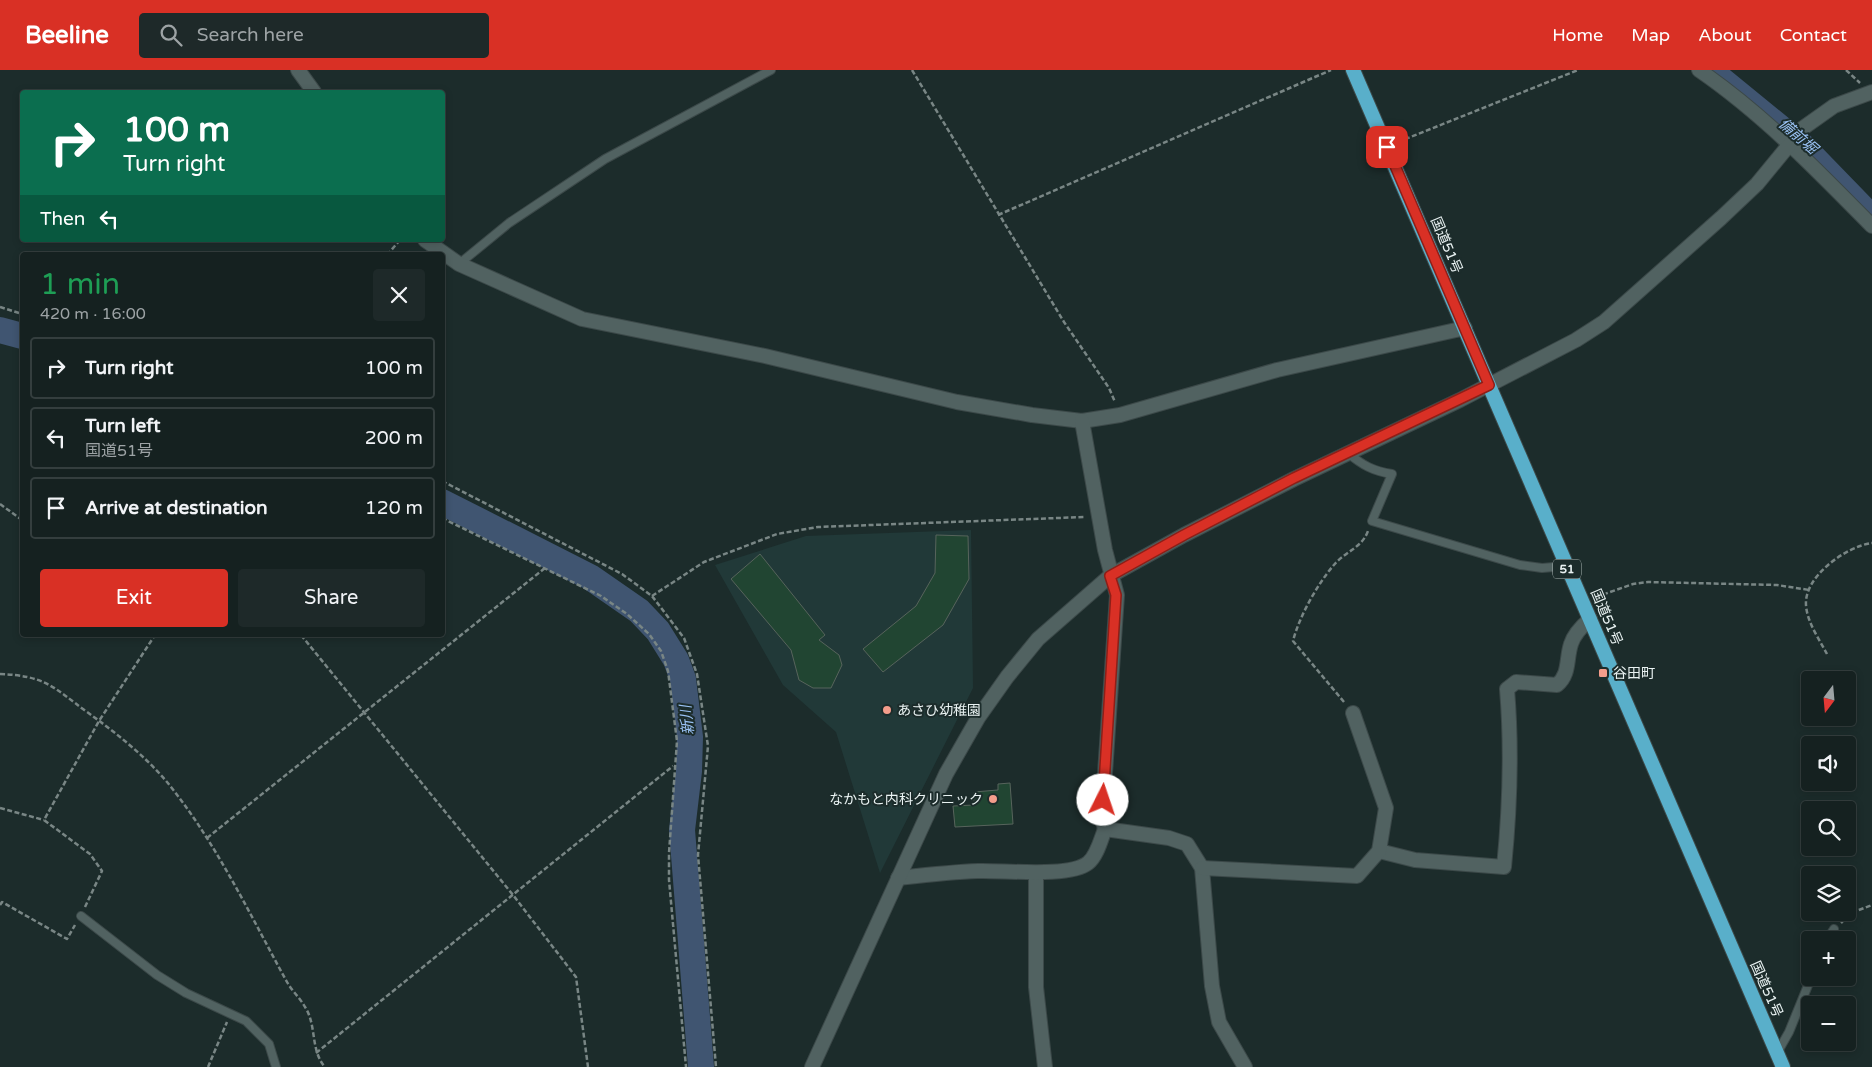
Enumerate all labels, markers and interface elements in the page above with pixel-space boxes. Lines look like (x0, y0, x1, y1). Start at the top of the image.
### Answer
search box (139, 13, 489, 58)
text: Beeline (25, 21, 109, 50)
icon: search (157, 21, 185, 49)
text: Search here (197, 24, 304, 46)
text: Home (1552, 24, 1603, 46)
text: Map (1631, 24, 1670, 46)
text: About (1698, 24, 1752, 46)
text: Contact (1780, 24, 1847, 46)
text: 100 m (123, 109, 230, 151)
icon: right (40, 110, 105, 175)
water label: 備前堀 (1775, 114, 1822, 159)
pin (1366, 126, 1408, 168)
icon: arrive (1373, 133, 1401, 161)
text: Turn right (123, 151, 225, 177)
icon: left (95, 205, 123, 233)
text: Then (40, 208, 85, 230)
street label: 国道51号 (1427, 214, 1466, 276)
text: 1 min (40, 266, 120, 303)
button: close (373, 269, 425, 321)
text: 420 m · 16:00 (40, 304, 146, 324)
icon: right (42, 354, 70, 382)
text: Turn right (85, 357, 173, 379)
text: 100 m (365, 357, 423, 379)
text: Turn left (85, 415, 161, 437)
icon: left (42, 424, 70, 452)
text: 200 m (365, 427, 423, 449)
text: 国道51号 (85, 441, 153, 461)
icon: arrive (42, 494, 70, 522)
text: Arrive at destination (85, 497, 268, 519)
text: 120 m (365, 497, 423, 519)
road number: 51 (1553, 559, 1581, 578)
button: Exit (40, 569, 228, 627)
button: Share (238, 569, 425, 627)
street label: 国道51号 (1587, 586, 1626, 648)
place label: 谷田町 (1613, 665, 1655, 682)
marker: 谷田町 (1597, 667, 1609, 679)
north arrow (1801, 671, 1856, 726)
map controls (1801, 671, 1856, 1051)
water label: 新川 (676, 702, 698, 736)
place label: あさひ幼稚園 (897, 702, 981, 719)
marker: あさひ幼稚園 (881, 704, 893, 716)
button: sound (1801, 736, 1856, 791)
position arrow (1076, 773, 1128, 825)
place label: なかもと内科クリニック (829, 791, 983, 808)
marker: なかもと内科クリニック (987, 793, 999, 805)
button: search (1801, 801, 1856, 856)
button: layers (1801, 866, 1856, 921)
button: + (1801, 931, 1856, 986)
street label: 国道51号 (1747, 959, 1786, 1020)
button: − (1801, 996, 1856, 1051)

